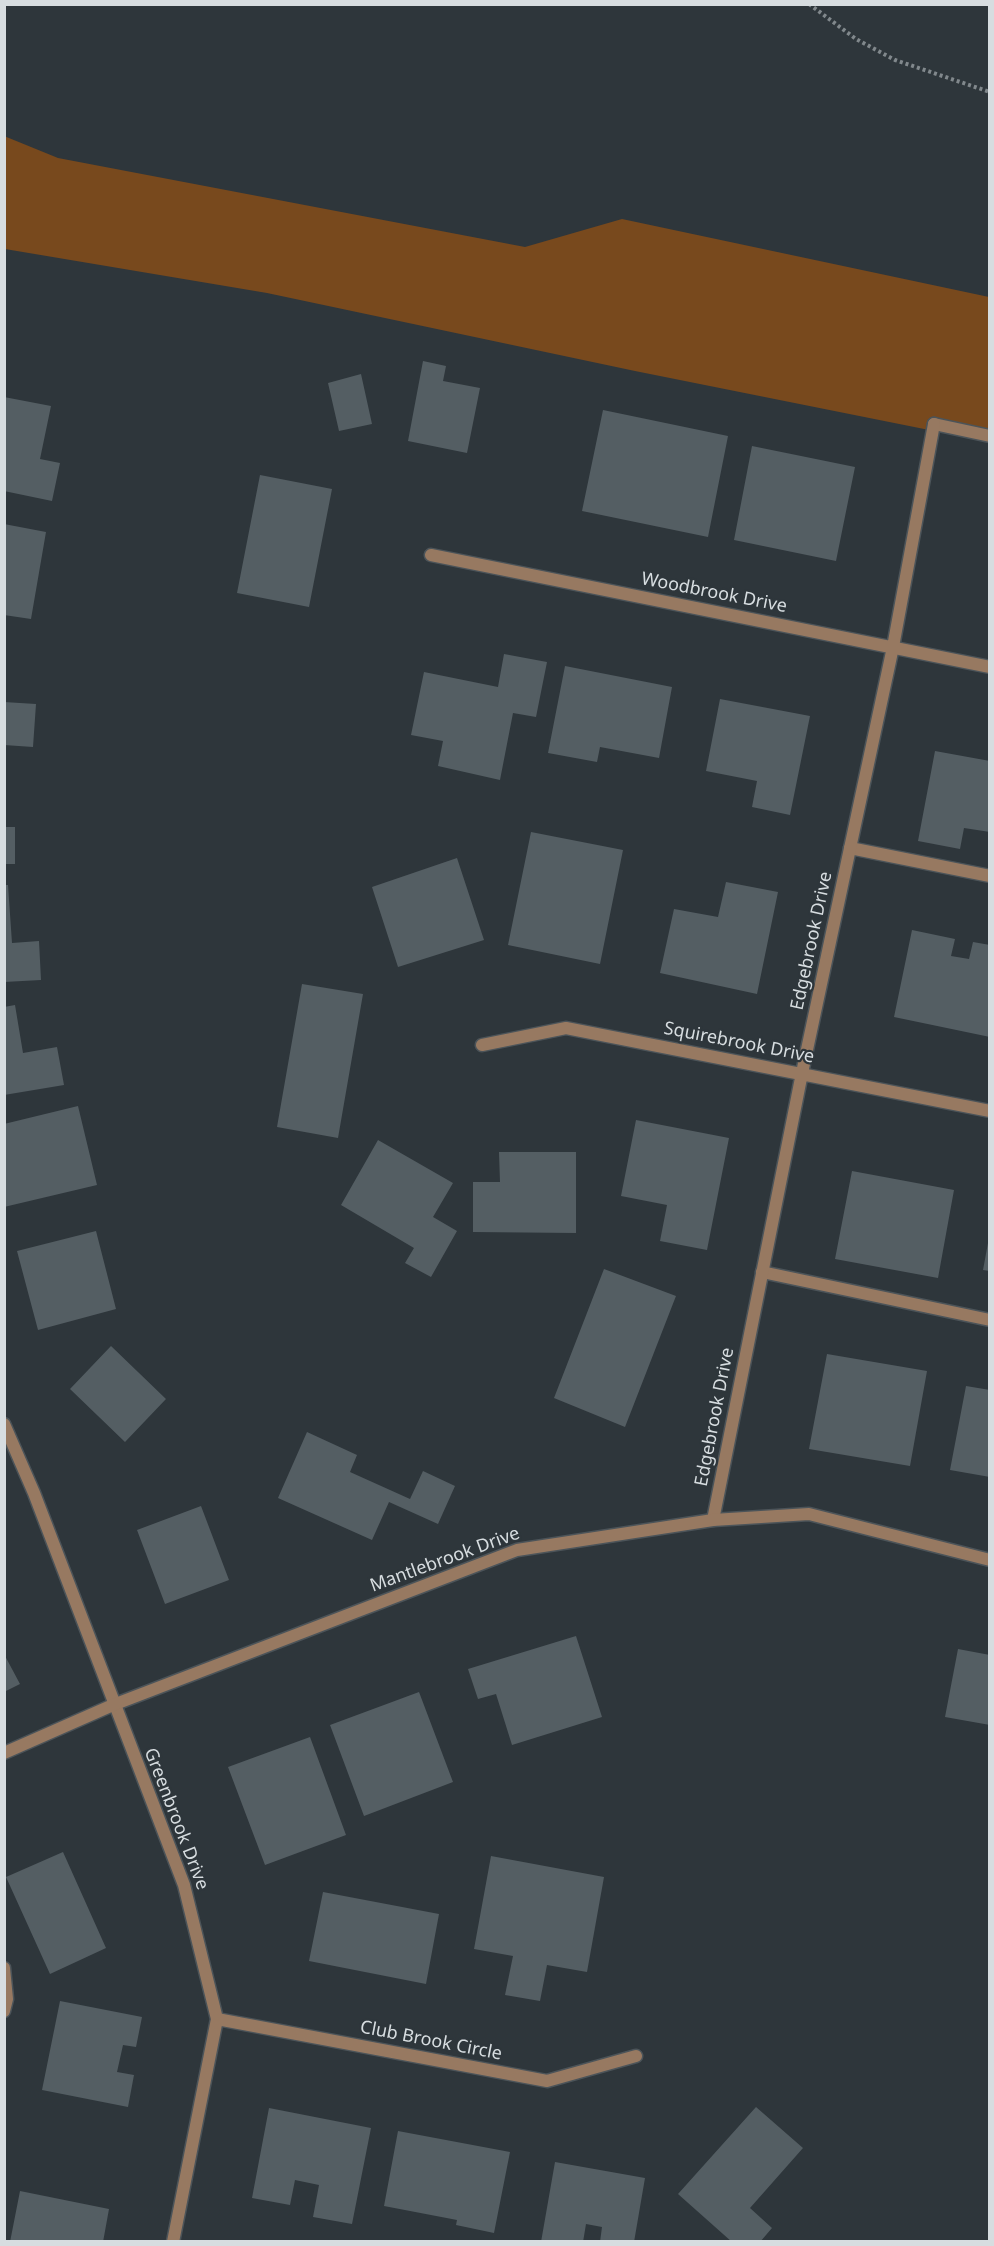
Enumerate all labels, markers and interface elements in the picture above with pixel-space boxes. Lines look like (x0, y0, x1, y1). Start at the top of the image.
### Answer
street label: Woodbrook Drive (639, 568, 789, 618)
street label: Edgebrook Drive (787, 870, 837, 1012)
street label: Squirebrook Drive (662, 1018, 816, 1068)
street label: Edgebrook Drive (691, 1346, 739, 1488)
street label: Mantlebrook Drive (367, 1523, 523, 1597)
street label: Greenbrook Drive (139, 1745, 213, 1893)
street label: Club Brook Circle (358, 2017, 504, 2065)

